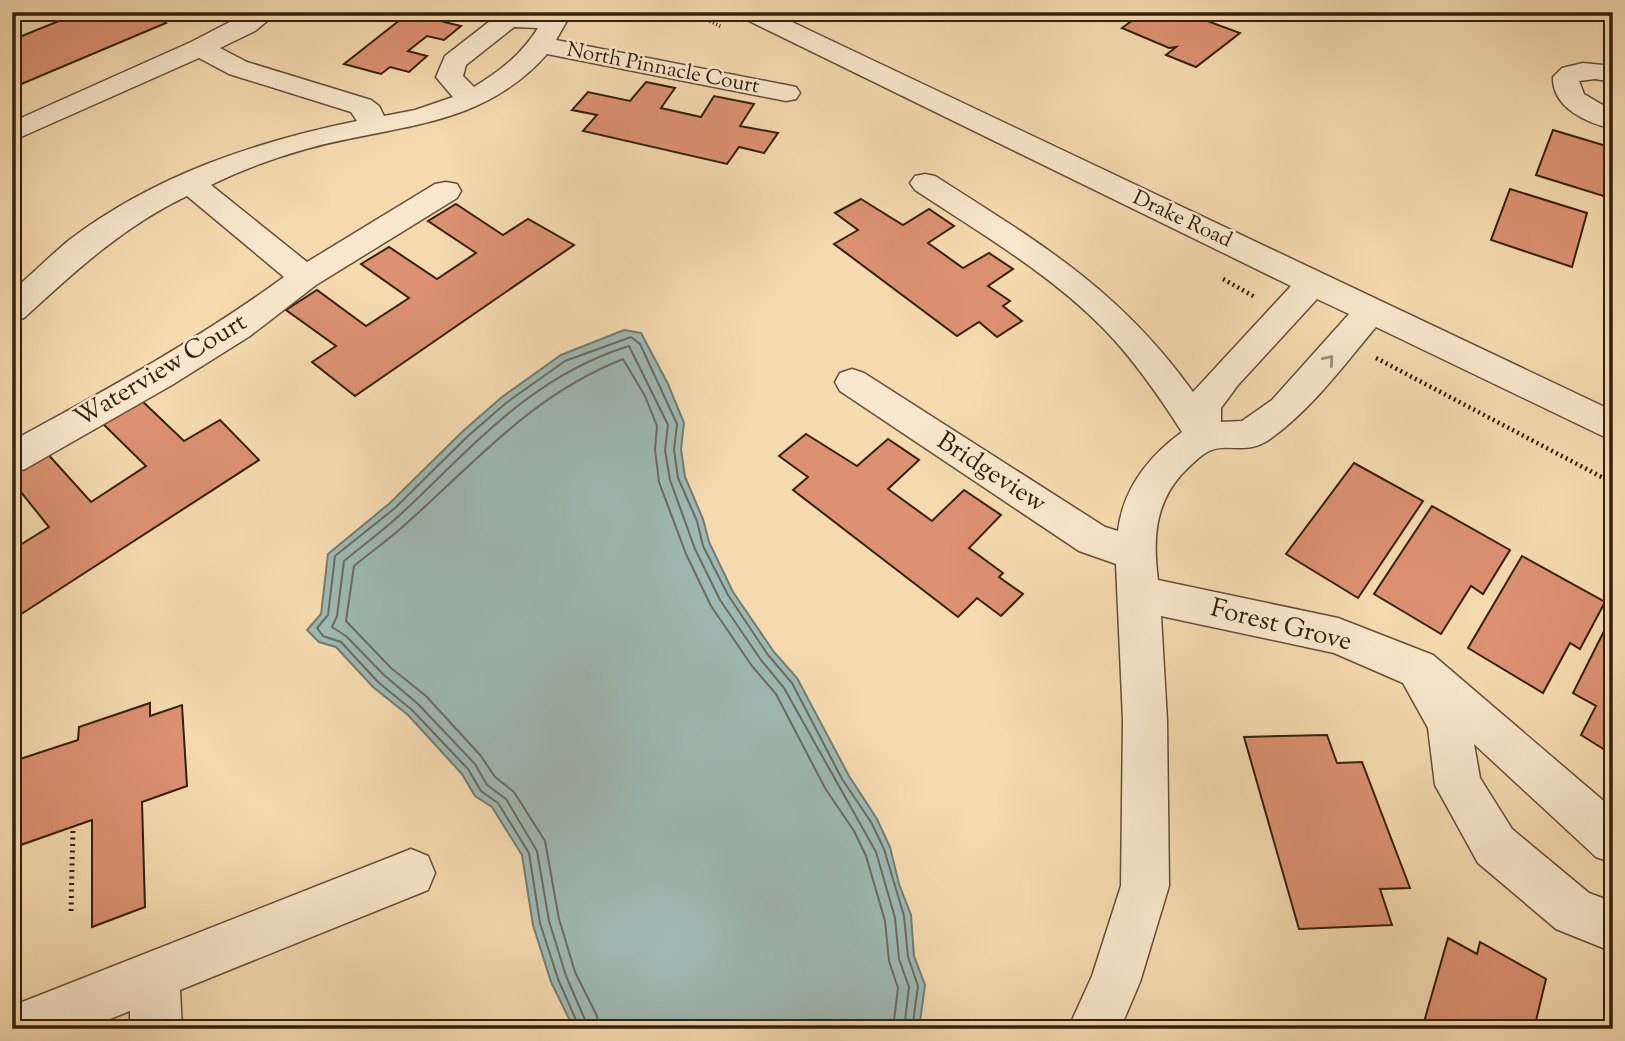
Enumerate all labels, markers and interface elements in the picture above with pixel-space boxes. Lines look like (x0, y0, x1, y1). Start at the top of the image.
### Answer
street label: North Pinnacle Court (564, 36, 762, 102)
street label: Drake Road (1127, 184, 1237, 256)
street label: Waterview Court (68, 305, 254, 437)
one-way arrow (1320, 355, 1333, 368)
street label: Bridgeview (929, 424, 1053, 522)
street label: Forest Grove (1207, 591, 1355, 661)

